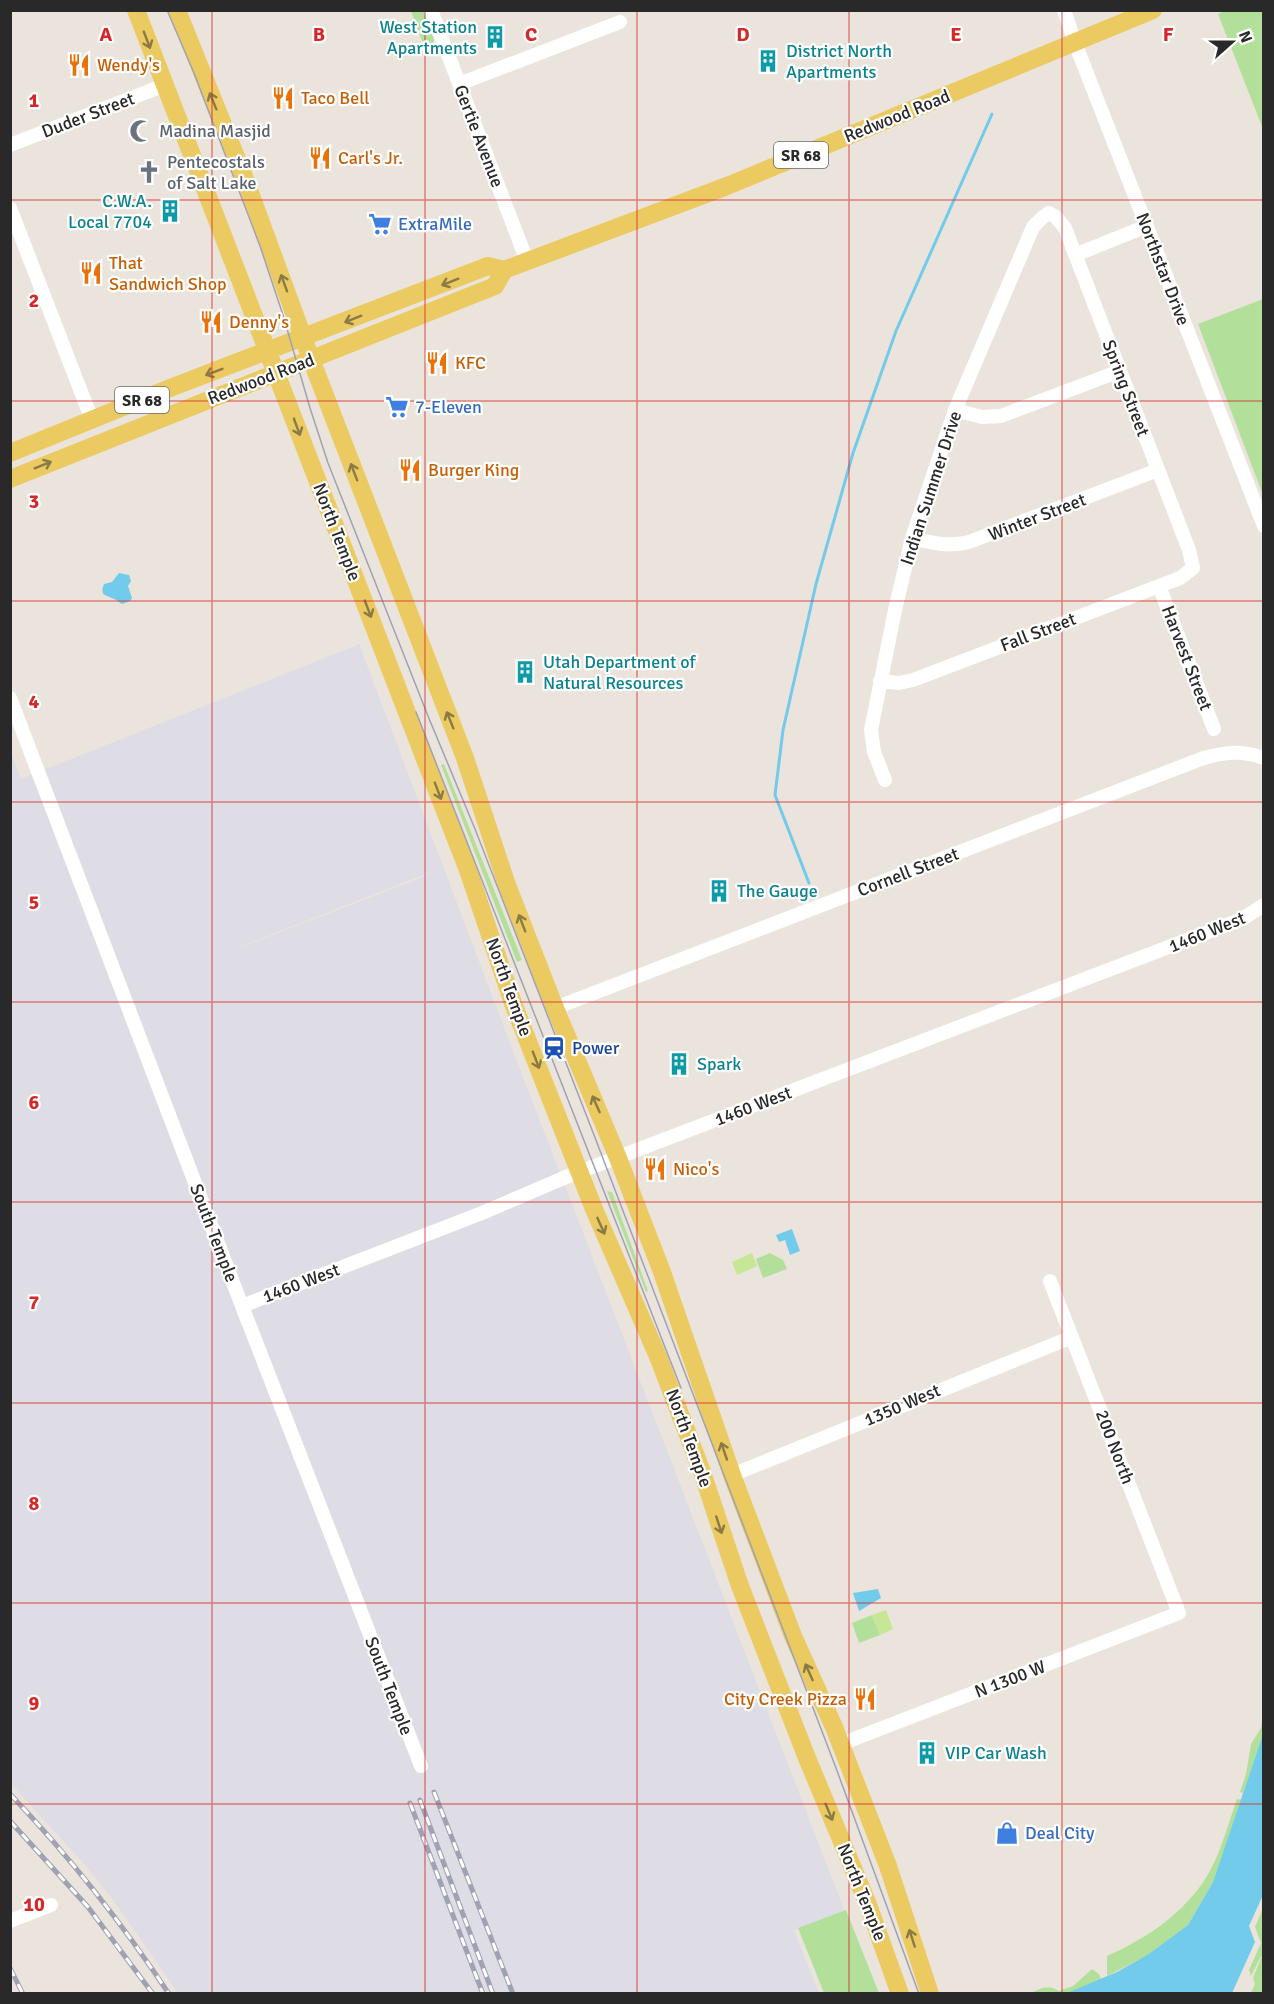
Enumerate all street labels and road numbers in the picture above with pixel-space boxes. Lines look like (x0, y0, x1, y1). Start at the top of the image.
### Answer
street label: Gertie Avenue (449, 82, 509, 190)
street label: Redwood Road (841, 85, 953, 147)
street label: Duder Street (39, 87, 137, 143)
road number: SR 68 (774, 142, 828, 168)
street label: Northstar Drive (1131, 210, 1195, 328)
street label: Spring Street (1098, 337, 1154, 439)
street label: Redwood Road (204, 349, 318, 409)
road number: SR 68 (115, 387, 169, 413)
street label: Indian Summer Drive (896, 408, 966, 568)
street label: North Temple (308, 480, 366, 584)
street label: Winter Street (985, 488, 1089, 546)
street label: Harvest Street (1157, 603, 1217, 713)
street label: Fall Street (997, 608, 1079, 656)
street label: Cornell Street (854, 843, 962, 901)
street label: 1460 West (1166, 907, 1248, 957)
street label: North Temple (481, 935, 537, 1039)
street label: 1460 West (711, 1081, 795, 1131)
street label: South Temple (185, 1181, 243, 1285)
street label: 1460 West (259, 1258, 343, 1308)
street label: 1350 West (861, 1379, 943, 1431)
street label: North Temple (661, 1386, 717, 1490)
street label: 200 North (1091, 1407, 1139, 1487)
street label: South Temple (360, 1634, 418, 1738)
street label: N 1300 W (971, 1655, 1049, 1703)
street label: North Temple (833, 1840, 891, 1944)

